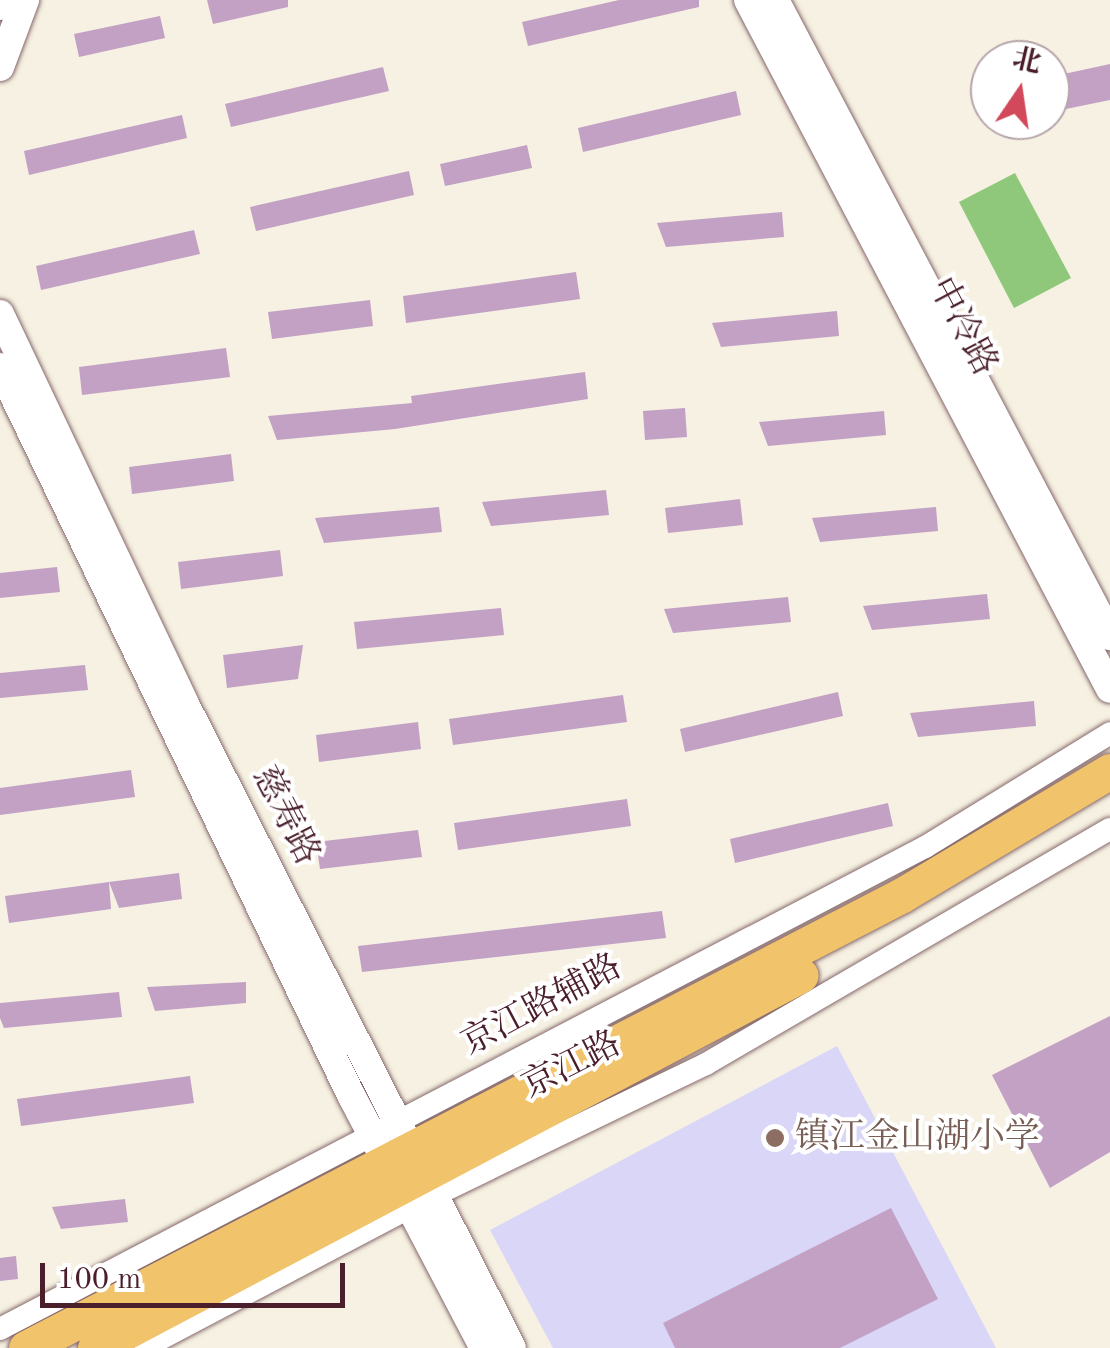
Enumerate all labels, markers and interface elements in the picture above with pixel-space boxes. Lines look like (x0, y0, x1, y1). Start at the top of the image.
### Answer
north arrow (970, 40, 1070, 140)
text: 北 (1009, 46, 1043, 80)
street label: 中冷路 (919, 271, 1005, 383)
street label: 慈寿路 (242, 760, 328, 872)
street label: 京江路辅路 (455, 946, 629, 1066)
street label: 京江路 (516, 1023, 628, 1109)
place label: 镇江金山湖小学 (795, 1117, 1040, 1159)
marker: 镇江金山湖小学 (764, 1127, 786, 1149)
scale bar (45, 1243, 350, 1305)
text: 100 m (57, 1265, 141, 1295)

